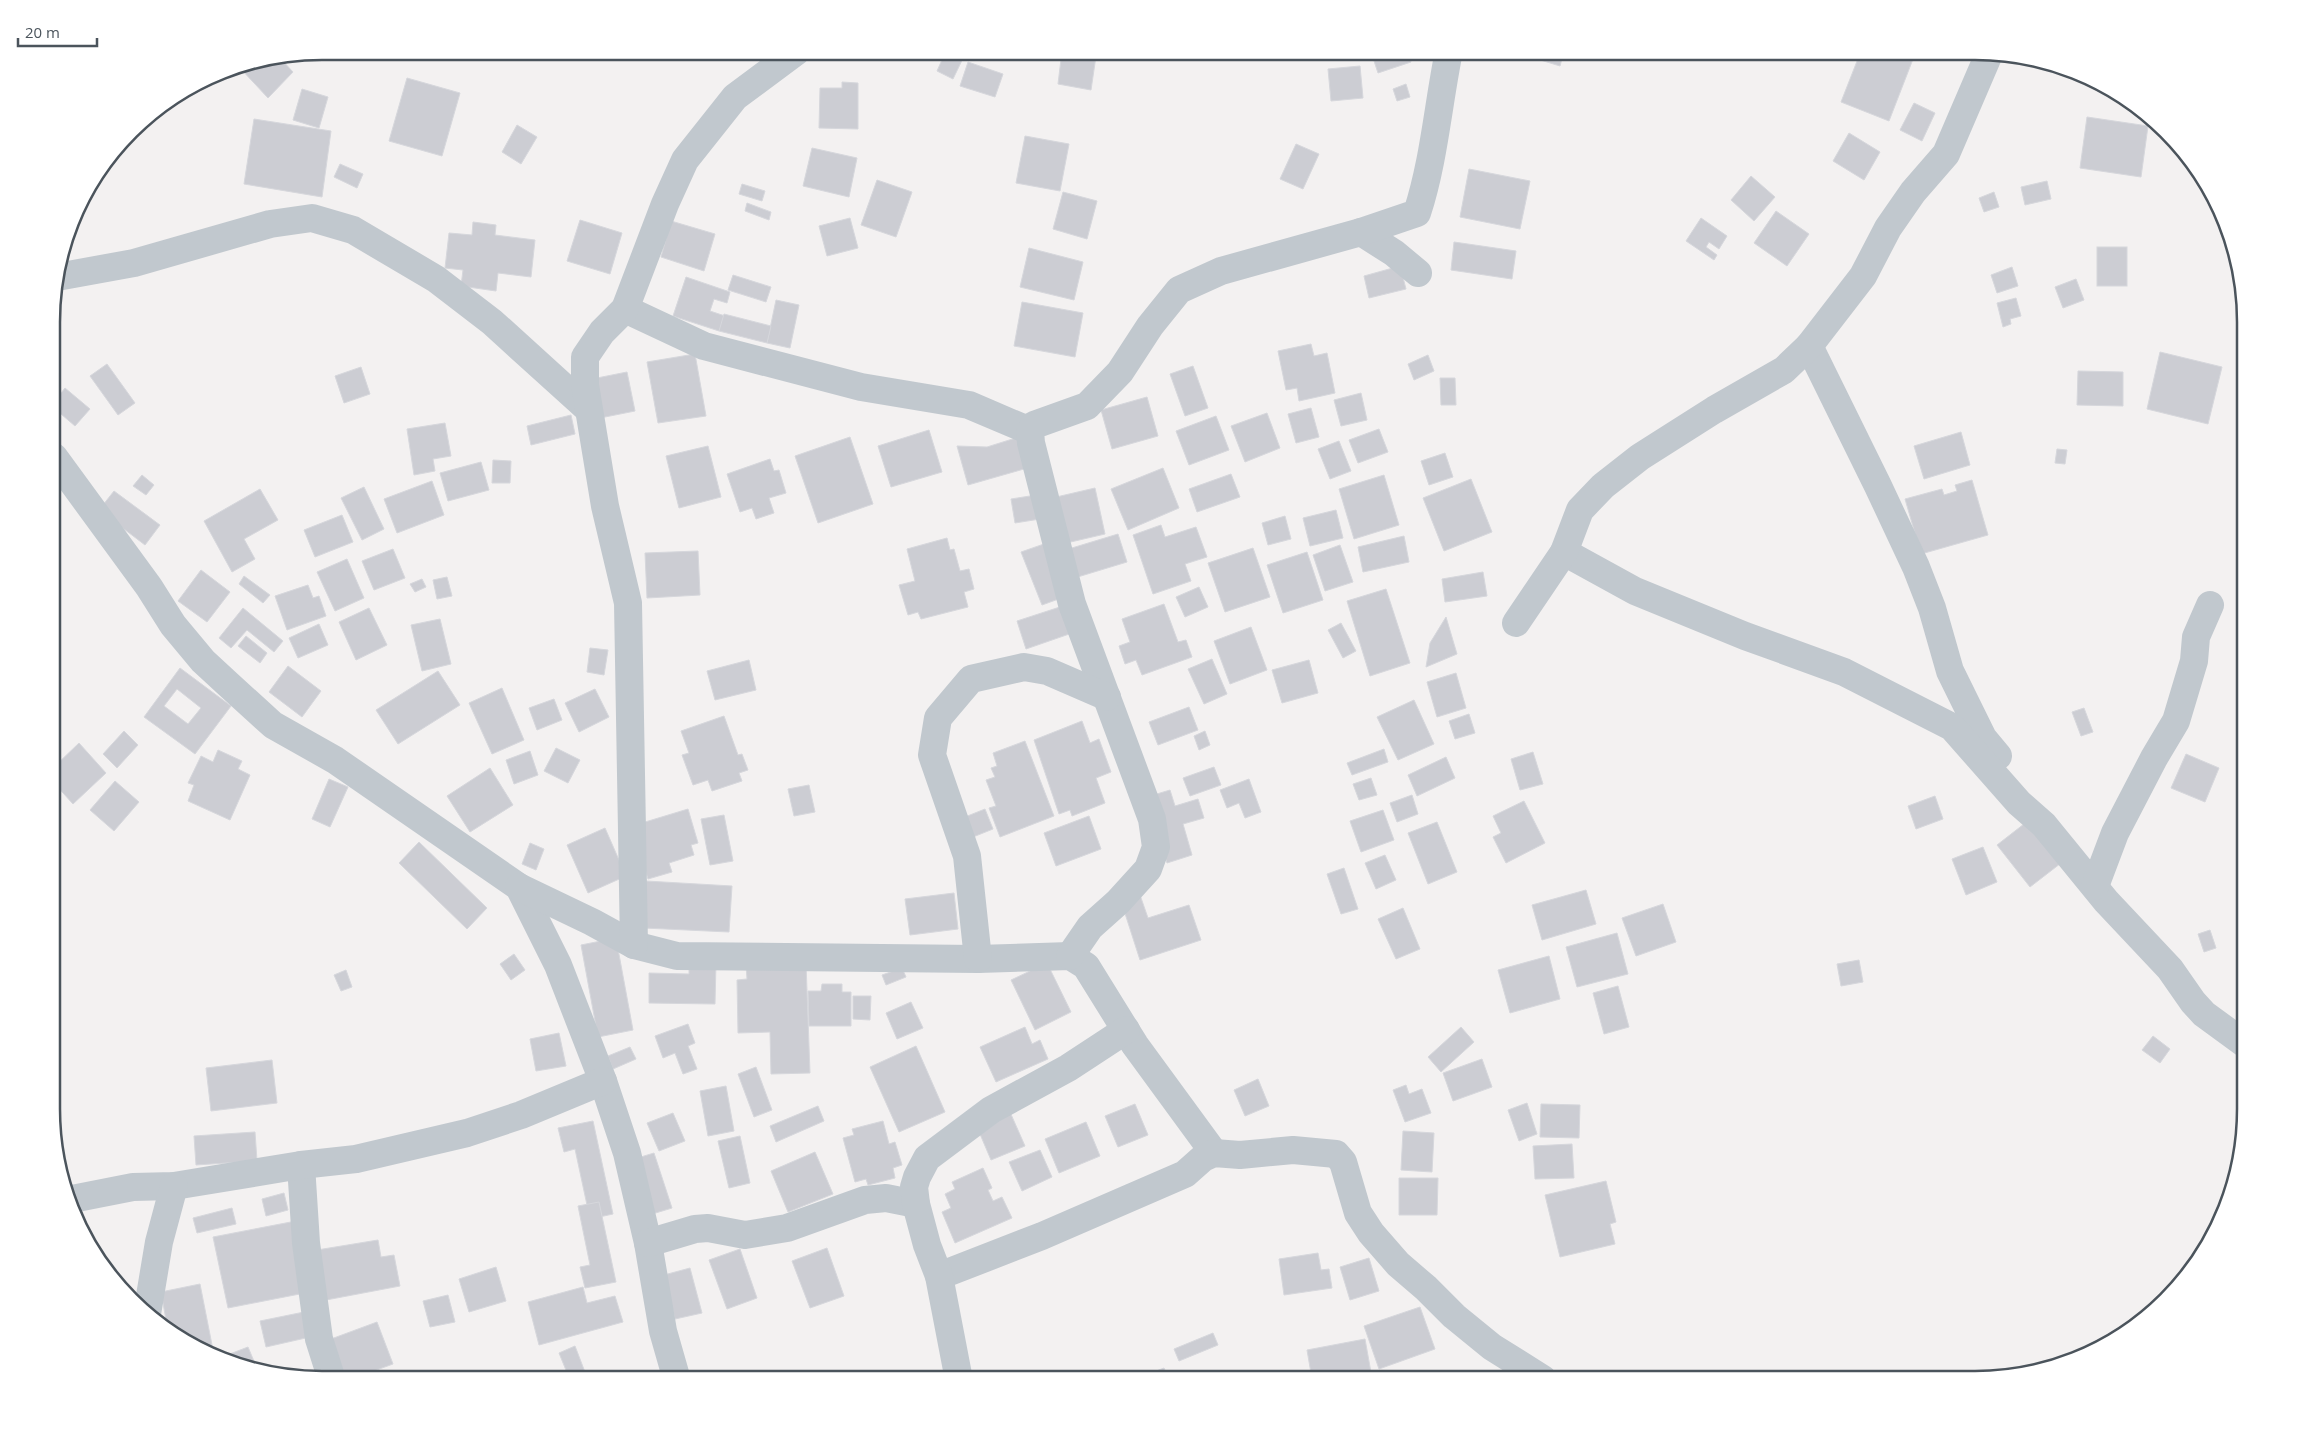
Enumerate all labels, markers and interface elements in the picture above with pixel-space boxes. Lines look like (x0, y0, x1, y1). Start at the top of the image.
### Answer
scale bar (18, 15, 96, 47)
text: 20 m (25, 22, 60, 42)

